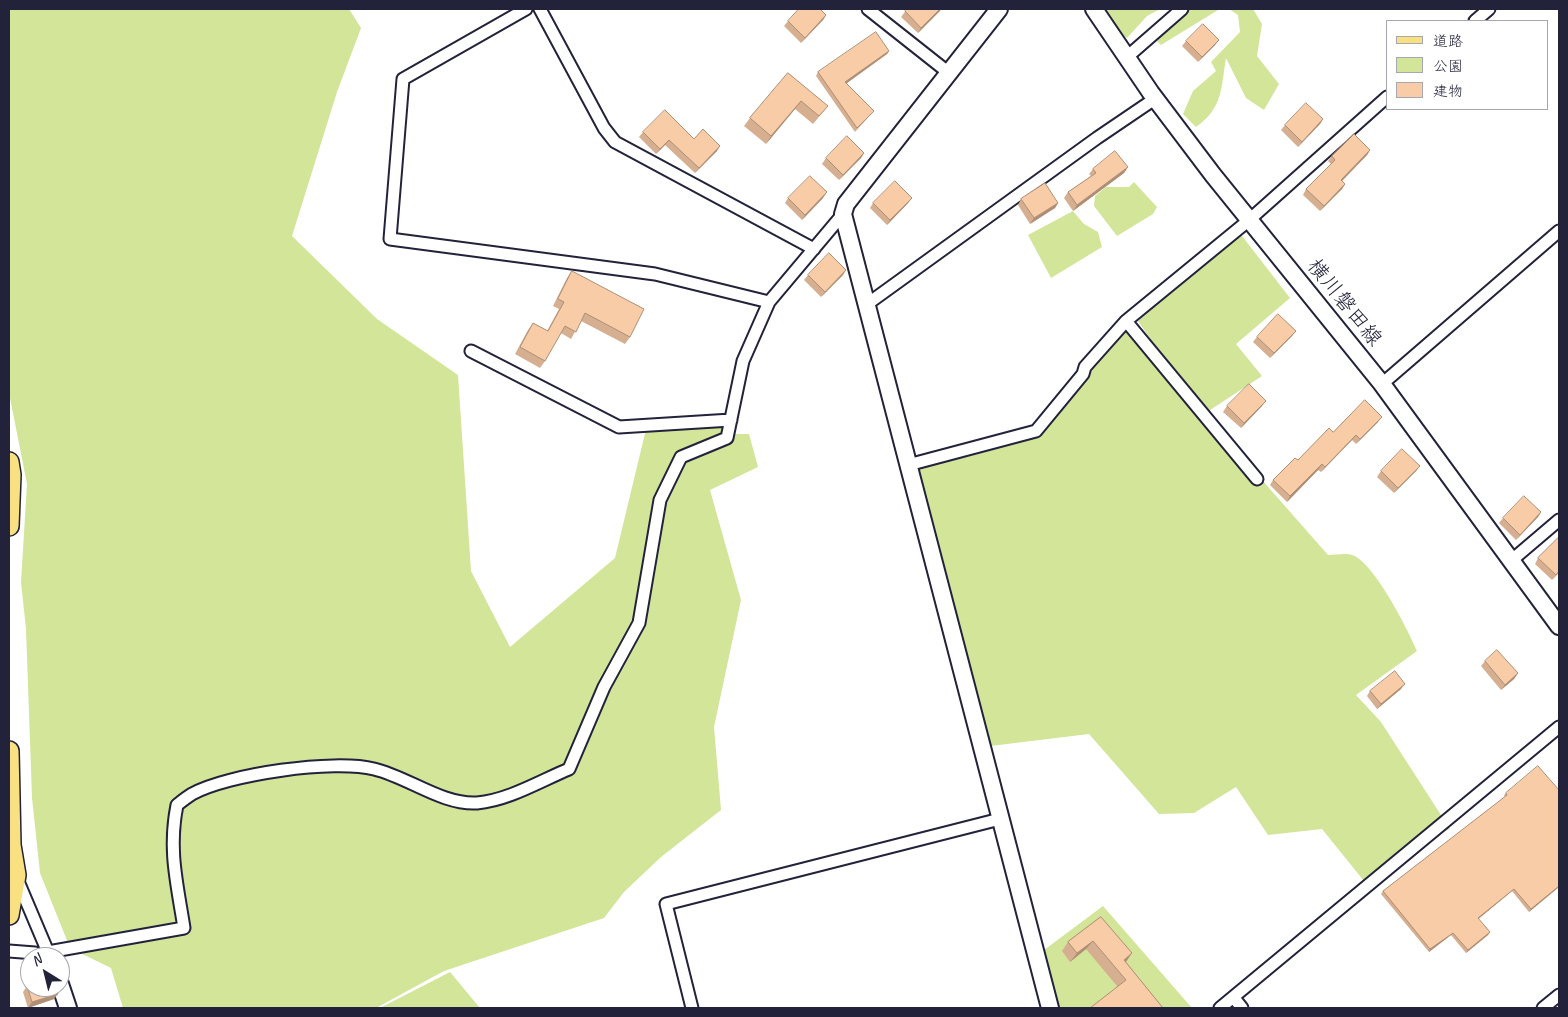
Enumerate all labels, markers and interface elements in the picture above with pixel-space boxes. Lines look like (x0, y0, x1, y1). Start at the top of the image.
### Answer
legend (1386, 20, 1548, 110)
text: 道路 (1433, 32, 1463, 51)
text: 公園 (1433, 57, 1463, 76)
text: 建物 (1433, 82, 1463, 101)
street label: 横川磐田線 (1301, 254, 1387, 352)
north arrow (20, 947, 70, 997)
text: N (28, 951, 45, 970)

